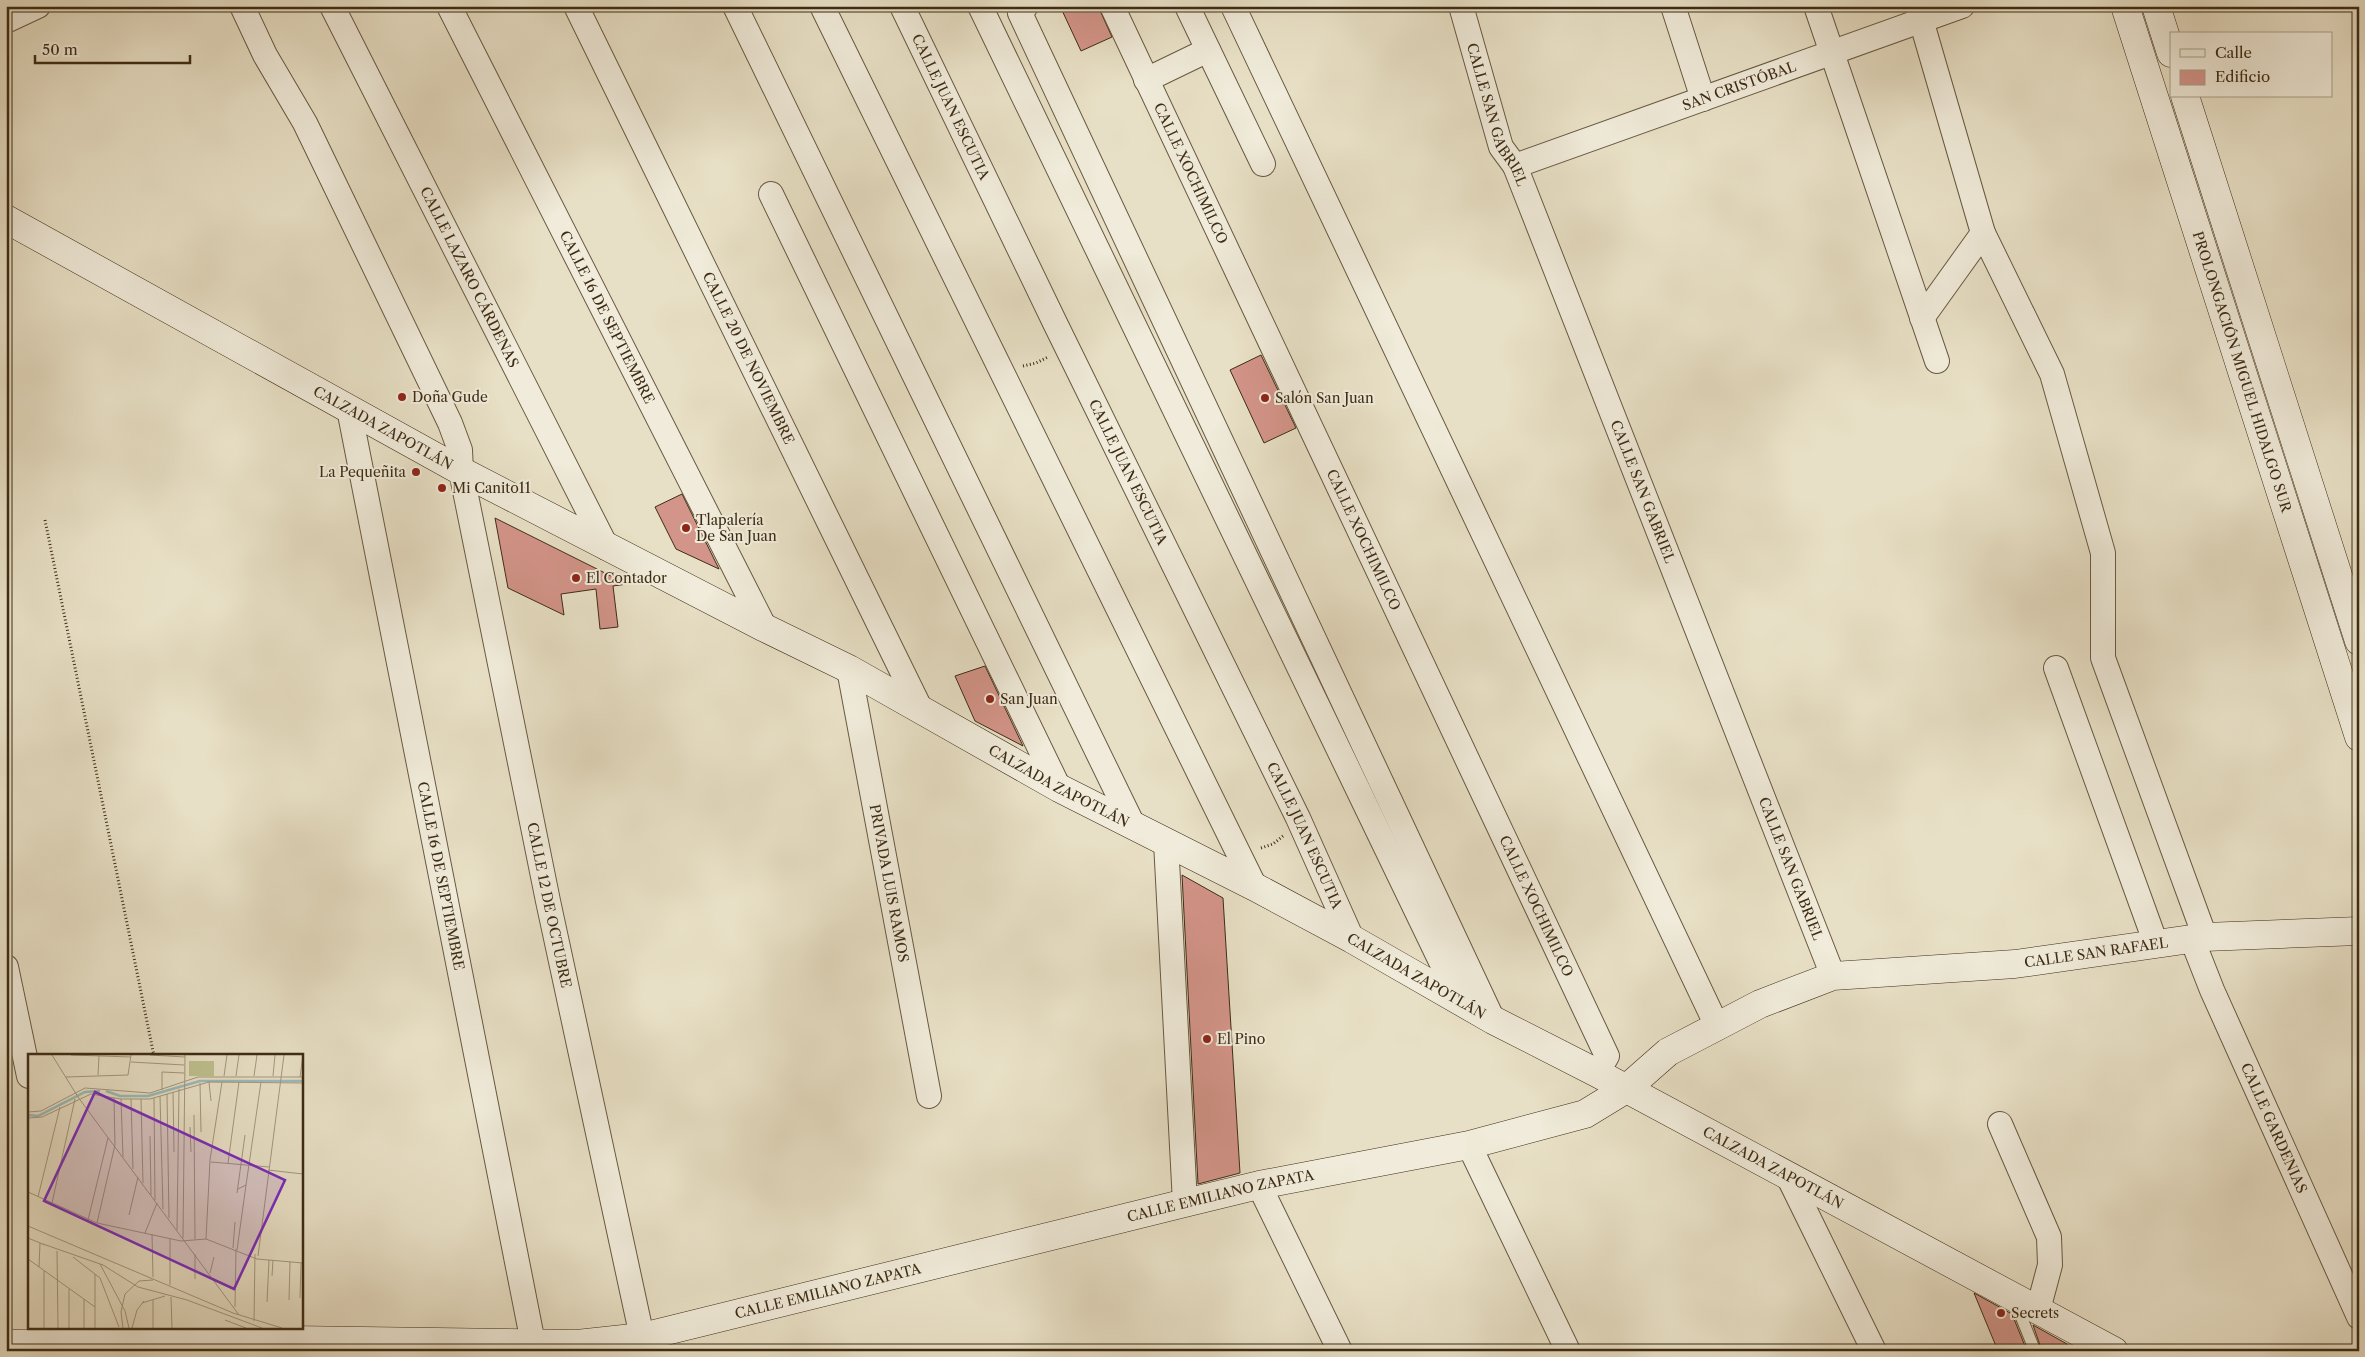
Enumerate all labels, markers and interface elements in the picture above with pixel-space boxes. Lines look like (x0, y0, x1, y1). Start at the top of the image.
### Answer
street label: CALLE JUAN ESCUTIA (908, 31, 994, 183)
scale bar (35, 32, 190, 64)
legend (2170, 32, 2332, 98)
text: 50 m (42, 40, 78, 59)
street label: CALLE SAN GABRIEL (1463, 41, 1531, 189)
text: Calle (2215, 43, 2252, 62)
street label: SAN CRISTÓBAL (1680, 57, 1798, 114)
text: Edificio (2215, 67, 2270, 86)
street label: CALLE XOCHIMILCO (1150, 100, 1232, 247)
street label: CALLE LAZARO CÁRDENAS (416, 184, 523, 370)
street label: CALLE 16 DE SEPTIEMBRE (556, 228, 659, 407)
street label: PROLONGACIÓN MIGUEL HIDALGO SUR (2189, 229, 2296, 515)
street label: CALLE 20 DE NOVIEMBRE (699, 269, 798, 447)
street label: CALZADA ZAPOTLÁN (310, 382, 456, 474)
place label: Doña Gude (412, 388, 488, 406)
place label: Salón San Juan (1275, 389, 1374, 407)
marker: Doña Gude (396, 391, 408, 403)
marker: Salón San Juan (1259, 392, 1271, 404)
street label: CALLE JUAN ESCUTIA (1085, 396, 1172, 548)
street label: CALLE SAN GABRIEL (1607, 417, 1679, 566)
place label: La Pequeñita (319, 463, 407, 481)
marker: La Pequeñita (410, 466, 422, 478)
street label: CALLE XOCHIMILCO (1323, 466, 1405, 613)
place label: Mi Canito11 (452, 479, 531, 497)
marker: Mi Canito11 (436, 482, 448, 494)
place label: Tlapalería De San Juan (696, 511, 777, 545)
marker: Tlapalería De San Juan (680, 522, 692, 534)
place label: El Contador (586, 569, 667, 587)
marker: El Contador (570, 572, 582, 584)
place label: San Juan (1000, 690, 1058, 708)
marker: San Juan (984, 693, 996, 705)
street label: CALZADA ZAPOTLÁN (985, 741, 1133, 831)
street label: CALLE JUAN ESCUTIA (1263, 759, 1347, 912)
street label: CALLE 16 DE SEPTIEMBRE (414, 780, 468, 972)
street label: CALLE SAN GABRIEL (1755, 794, 1827, 943)
street label: PRIVADA LUIS RAMOS (866, 803, 913, 964)
street label: CALLE 12 DE OCTUBRE (523, 821, 575, 989)
street label: CALLE XOCHIMILCO (1495, 833, 1577, 979)
street label: CALZADA ZAPOTLÁN (1344, 929, 1489, 1023)
street label: CALLE SAN RAFAEL (2023, 933, 2169, 972)
place label: El Pino (1217, 1030, 1265, 1048)
marker: El Pino (1201, 1033, 1213, 1045)
inset map (28, 1054, 302, 1330)
street label: CALLE GARDENIAS (2237, 1060, 2311, 1196)
street label: CALZADA ZAPOTLÁN (1700, 1123, 1847, 1213)
street label: CALLE EMILIANO ZAPATA (1125, 1166, 1316, 1226)
street label: CALLE EMILIANO ZAPATA (733, 1259, 924, 1323)
place label: Secrets (2011, 1304, 2059, 1322)
marker: Secrets (1995, 1307, 2007, 1319)

